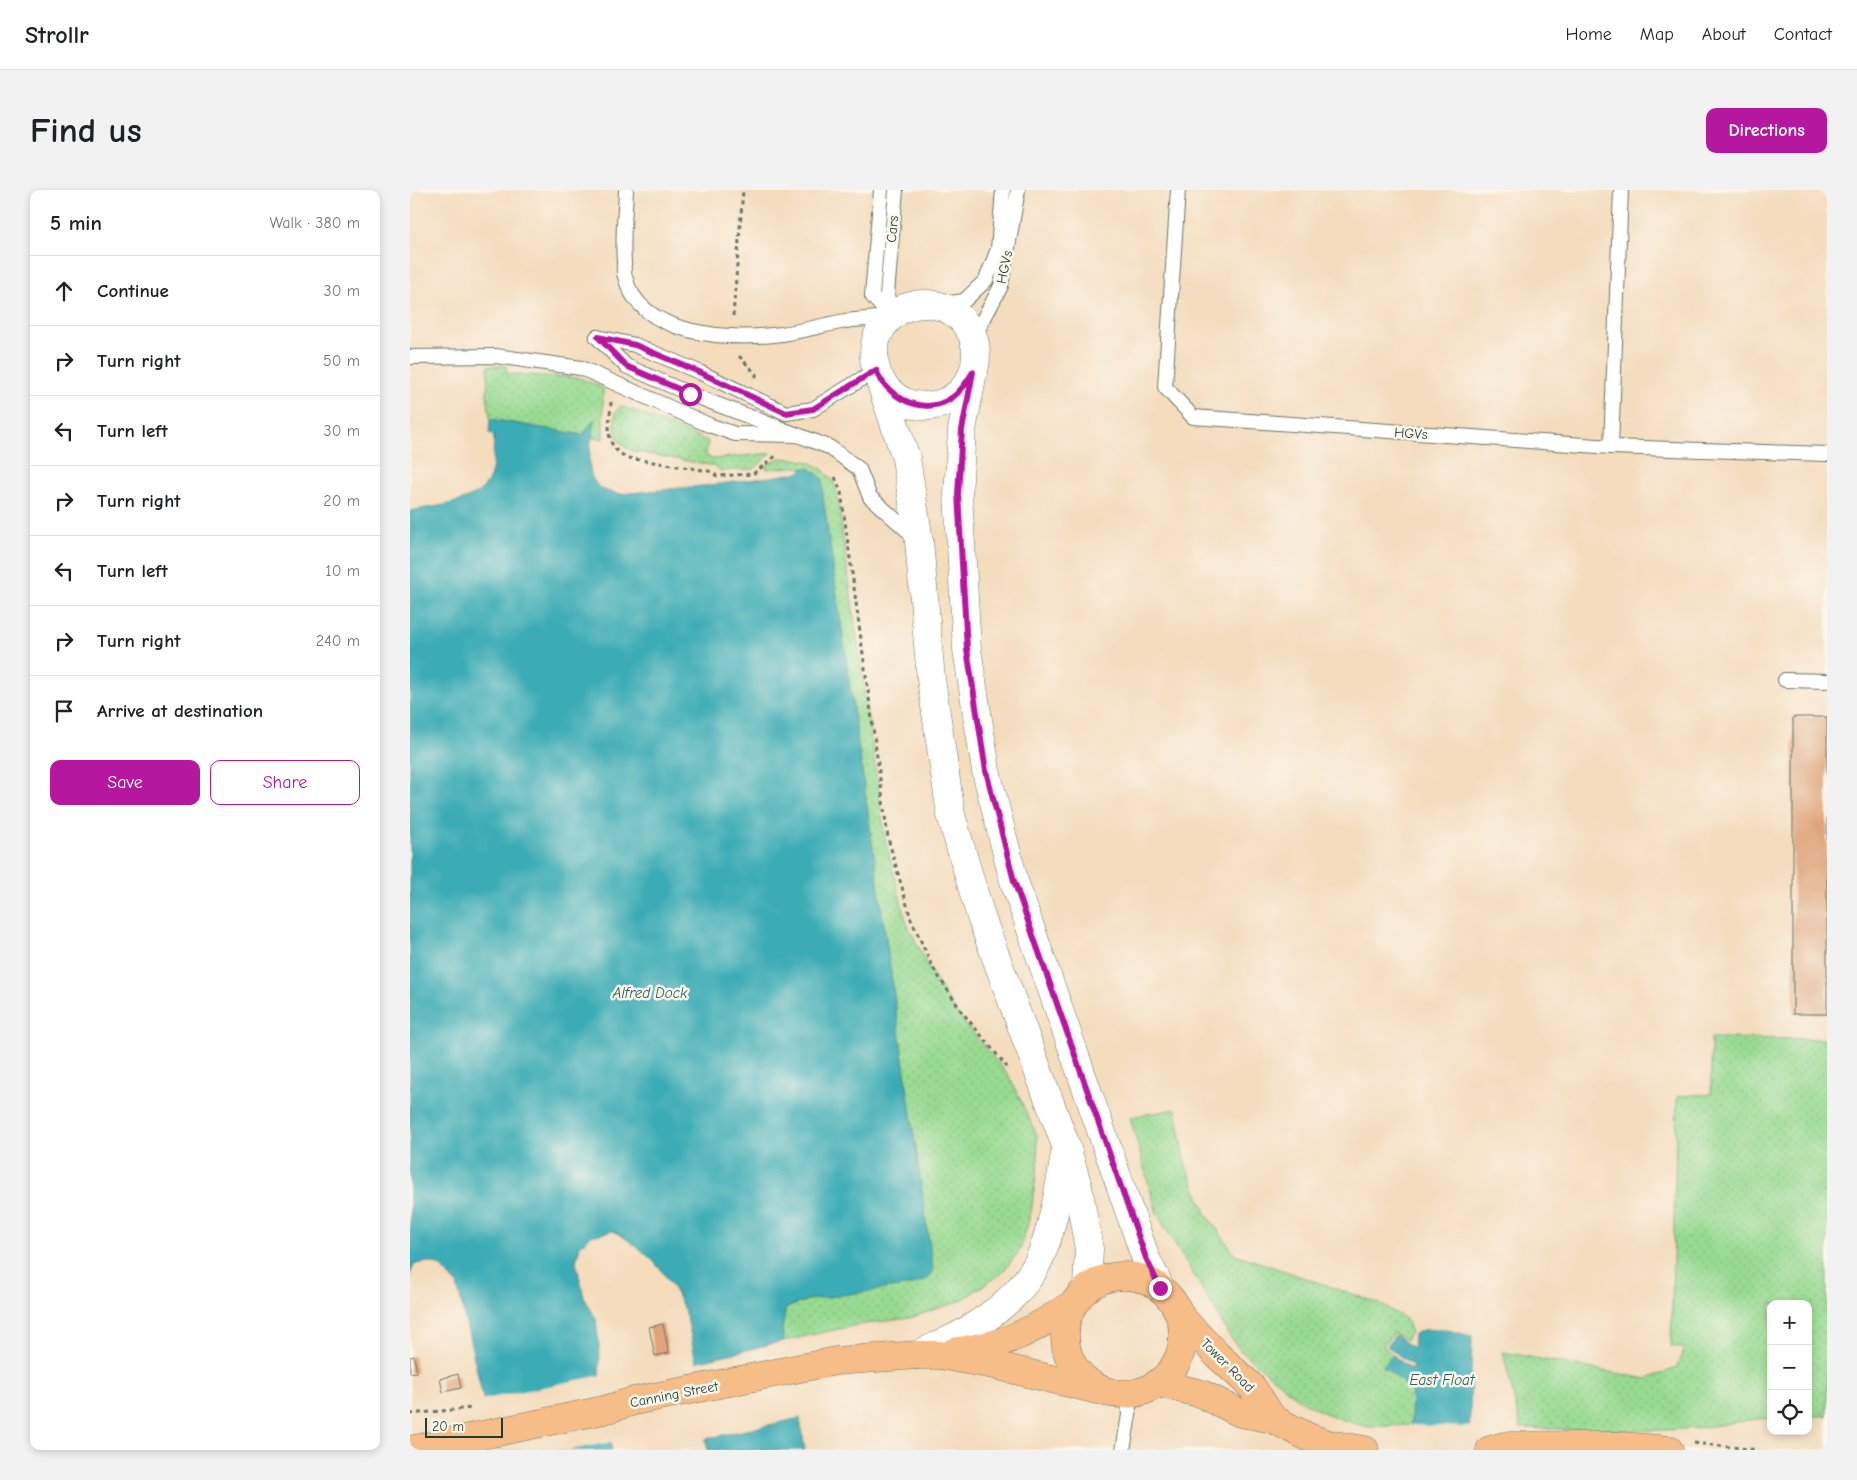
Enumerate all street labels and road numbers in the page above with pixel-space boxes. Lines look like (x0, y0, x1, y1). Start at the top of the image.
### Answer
street label: Cars (883, 215, 902, 243)
street label: HGVs (993, 249, 1016, 285)
street label: HGVs (1394, 424, 1428, 443)
street label: Tower Road (1197, 1335, 1258, 1396)
street label: Canning Street (629, 1377, 721, 1411)

